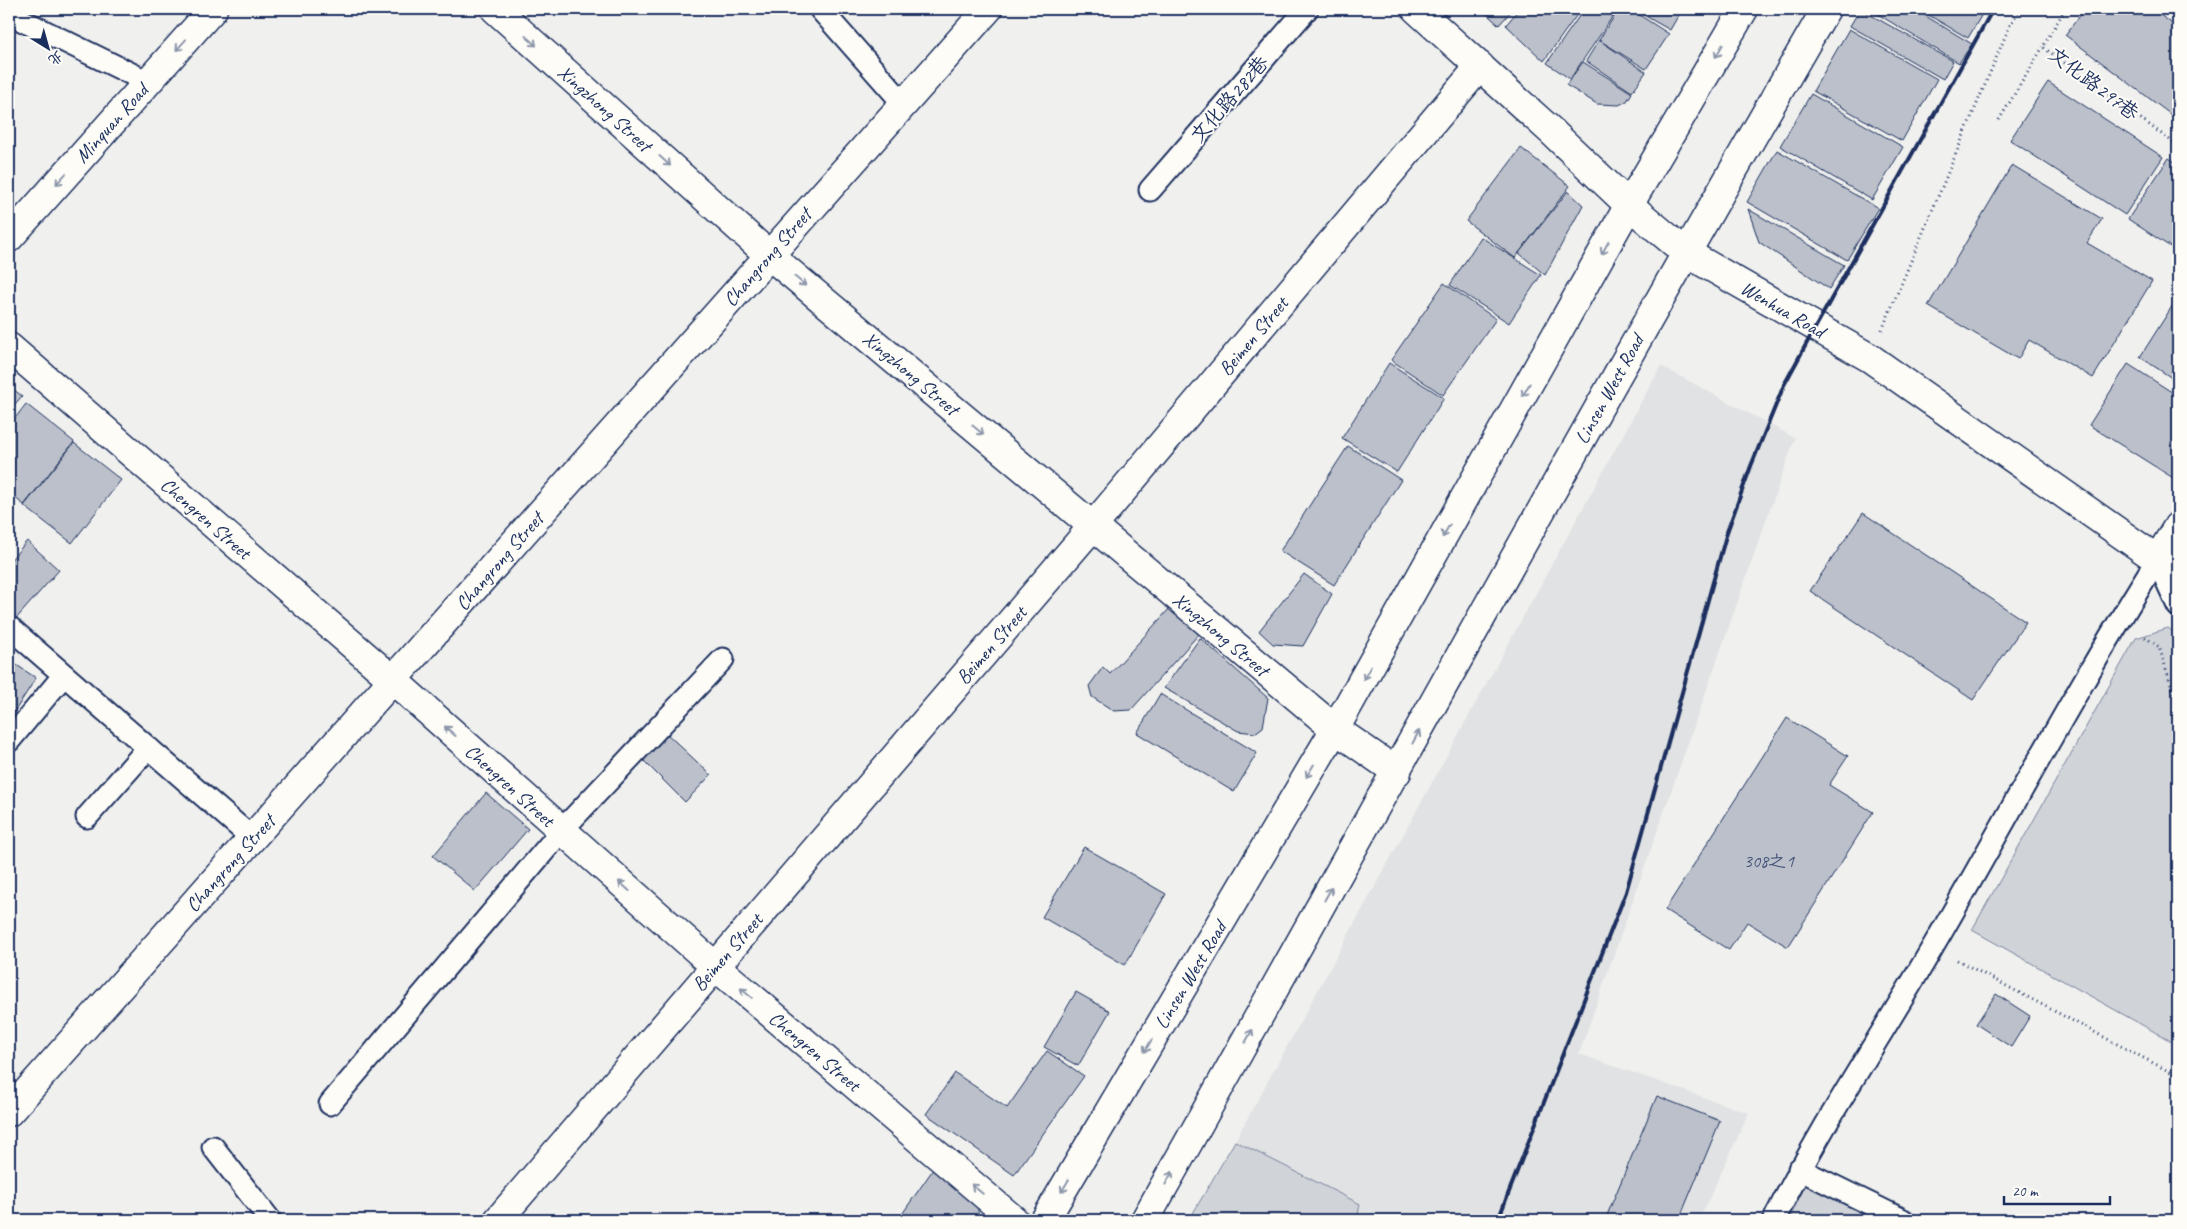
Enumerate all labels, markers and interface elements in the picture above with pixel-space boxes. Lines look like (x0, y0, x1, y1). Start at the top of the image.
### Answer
north arrow (22, 22, 72, 72)
one-way arrow (525, 35, 538, 47)
one-way arrow (175, 39, 187, 52)
street label: 文化路297巷 (2043, 41, 2145, 126)
one-way arrow (1714, 43, 1724, 58)
text: 北 (45, 47, 66, 69)
street label: 文化路282巷 (1185, 50, 1275, 148)
street label: Xingzhong Street (553, 60, 659, 159)
street label: Minquan Road (69, 76, 155, 168)
one-way arrow (659, 156, 672, 167)
one-way arrow (55, 173, 67, 186)
street label: Changrong Street (718, 200, 819, 312)
one-way arrow (1600, 240, 1610, 254)
one-way arrow (794, 275, 807, 286)
street label: Wenhua Road (1736, 275, 1832, 345)
street label: Beimen Street (1213, 290, 1295, 381)
street label: Xingzhong Street (858, 326, 966, 423)
street label: Linsen West Road (1569, 328, 1651, 448)
one-way arrow (1521, 382, 1531, 397)
one-way arrow (972, 424, 985, 436)
street label: Chengren Street (155, 472, 258, 566)
street label: Changrong Street (450, 504, 551, 616)
one-way arrow (1441, 524, 1451, 539)
street label: Xingzhong Street (1168, 587, 1276, 684)
street label: Beimen Street (951, 599, 1034, 690)
one-way arrow (1361, 665, 1371, 679)
one-way arrow (444, 726, 457, 737)
one-way arrow (1411, 730, 1421, 745)
street label: Chengren Street (460, 739, 561, 834)
one-way arrow (1305, 763, 1315, 777)
street label: Changrong Street (180, 807, 283, 917)
house number: 308之1 (1744, 850, 1795, 872)
one-way arrow (618, 880, 631, 891)
one-way arrow (1324, 888, 1334, 902)
street label: Beimen Street (687, 906, 770, 997)
street label: Linsen West Road (1149, 914, 1234, 1033)
one-way arrow (740, 987, 753, 998)
street label: Chengren Street (764, 1006, 867, 1098)
one-way arrow (1244, 1029, 1254, 1044)
one-way arrow (1142, 1039, 1152, 1053)
one-way arrow (1164, 1170, 1174, 1185)
scale bar (2004, 1174, 2111, 1206)
one-way arrow (1059, 1179, 1069, 1193)
text: 20 m (2012, 1182, 2039, 1201)
one-way arrow (970, 1183, 983, 1194)

